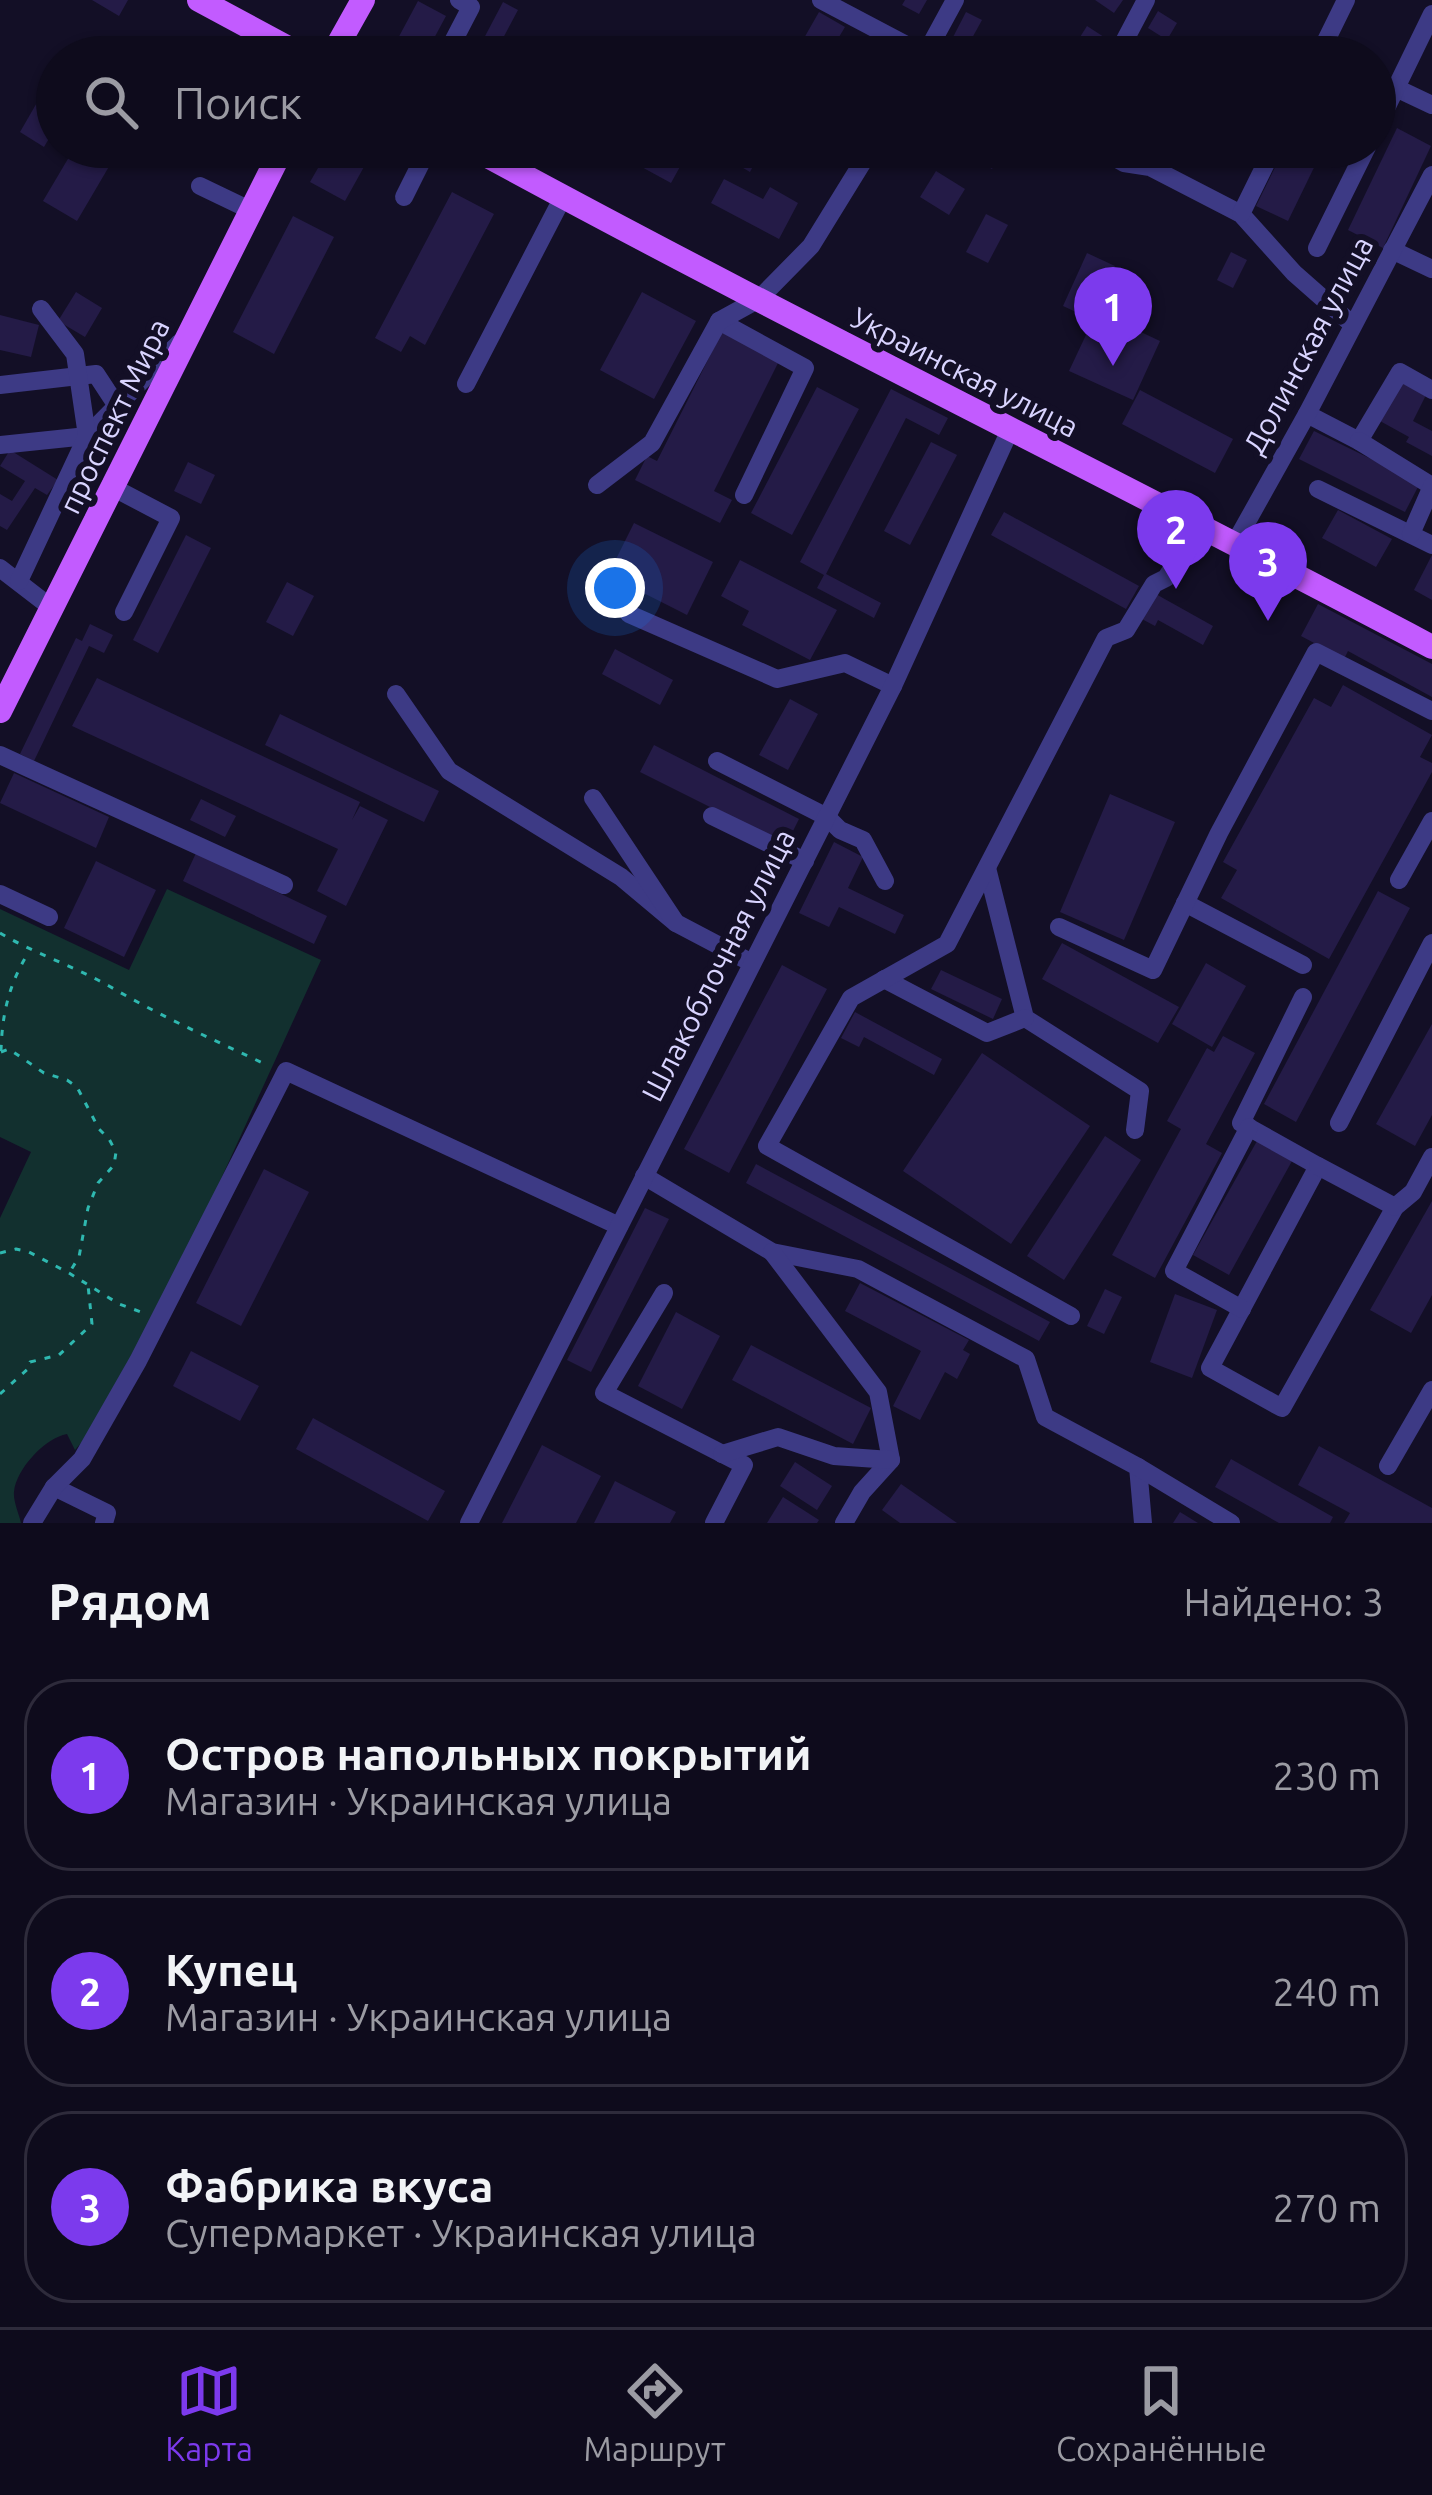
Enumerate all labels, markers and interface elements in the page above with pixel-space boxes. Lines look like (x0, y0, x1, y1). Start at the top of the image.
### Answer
search box (36, 36, 1396, 168)
icon: search (78, 69, 144, 135)
text: Поиск (174, 77, 302, 128)
street label: Долинская улица (1236, 231, 1380, 459)
pin: 1 (1074, 267, 1152, 366)
street label: Украинская улица (846, 300, 1084, 444)
street label: проспект Мира (52, 313, 176, 519)
pin: 2 (1137, 490, 1215, 589)
pin: 3 (1229, 522, 1307, 621)
your location (585, 558, 645, 618)
street label: Шлакоблочная улица (635, 823, 801, 1107)
text: Рядом (48, 1572, 212, 1630)
text: Найдено: 3 (1184, 1580, 1384, 1623)
text: Остров напольных покрытий (165, 1728, 812, 1779)
text: 1 (79, 1754, 101, 1797)
text: 230 m (1272, 1754, 1381, 1797)
text: Магазин · Украинская улица (165, 1779, 672, 1822)
text: Купец (165, 1944, 297, 1995)
text: 2 (79, 1970, 101, 2013)
text: 240 m (1272, 1970, 1381, 2013)
text: Магазин · Украинская улица (165, 1995, 672, 2038)
text: Фабрика вкуса (165, 2160, 493, 2211)
text: 3 (79, 2186, 101, 2229)
text: 270 m (1272, 2186, 1381, 2229)
text: Супермаркет · Украинская улица (165, 2211, 757, 2254)
tab: Карта (165, 2358, 253, 2467)
tab: Маршрут (583, 2358, 726, 2467)
tab: Сохранённые (1056, 2358, 1267, 2467)

